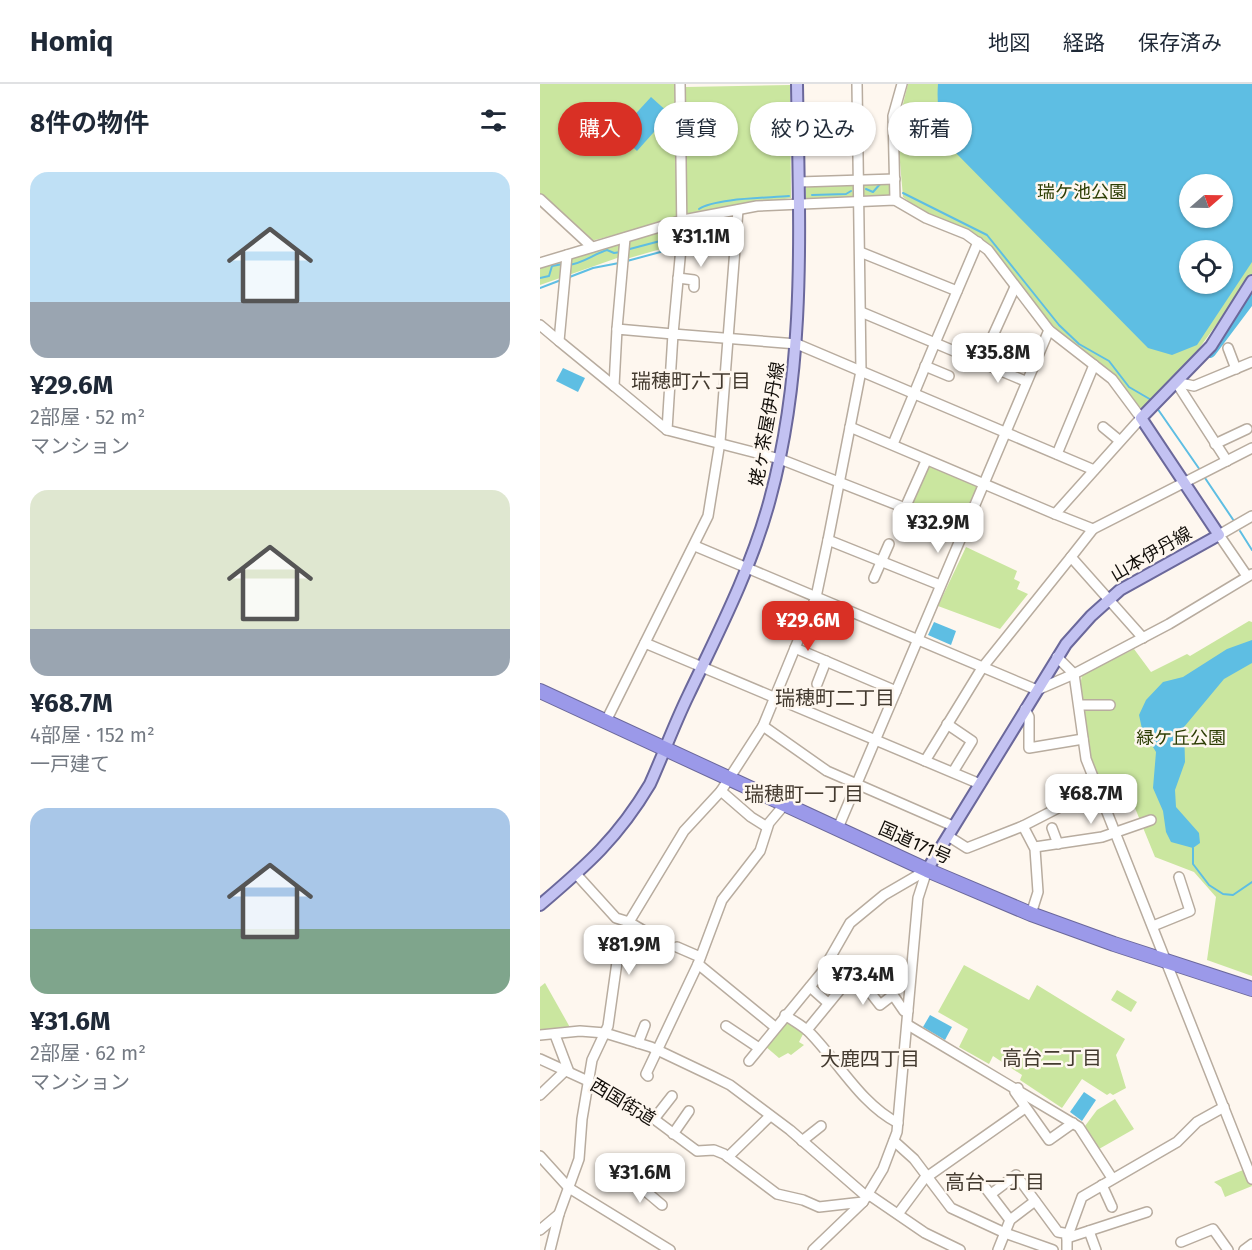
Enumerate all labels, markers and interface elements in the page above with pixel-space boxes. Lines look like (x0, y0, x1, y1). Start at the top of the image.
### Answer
text: Homiq (30, 25, 113, 58)
text: 地図 (988, 30, 1030, 56)
text: 経路 (1063, 30, 1105, 56)
text: 保存済み (1138, 30, 1222, 56)
chip: 購入 (558, 102, 642, 156)
chip: 賃貸 (654, 102, 738, 156)
chip: 絞り込み (750, 102, 876, 156)
chip: 新着 (888, 102, 972, 156)
icon: filters (477, 104, 510, 137)
text: 8件の物件 (30, 108, 149, 139)
north arrow (1179, 174, 1233, 228)
map controls (1179, 174, 1233, 294)
park label: 瑞ケ池公園 (1037, 181, 1127, 203)
icon: home (216, 211, 324, 319)
pin: ¥31.1M (652, 217, 750, 268)
text: ¥31.1M (672, 224, 730, 248)
button: locate (1179, 240, 1233, 294)
pin: ¥35.8M (949, 333, 1047, 384)
text: ¥35.8M (966, 340, 1030, 364)
street label: 姥ヶ茶屋伊丹線 (745, 360, 789, 488)
district label: 瑞穂町六丁目 (631, 369, 751, 393)
text: ¥29.6M (30, 370, 113, 401)
text: 2部屋 · 52 m² (30, 405, 145, 429)
text: マンション (30, 434, 130, 458)
pin: ¥32.9M (889, 503, 987, 554)
text: ¥32.9M (907, 510, 969, 534)
street label: 山本伊丹線 (1107, 522, 1195, 586)
icon: home (216, 529, 324, 637)
pin: ¥29.6M (759, 601, 857, 652)
text: ¥29.6M (776, 608, 840, 632)
district label: 瑞穂町二丁目 (775, 686, 895, 710)
text: ¥68.7M (30, 688, 113, 719)
text: 4部屋 · 152 m² (30, 723, 155, 747)
park label: 緑ケ丘公園 (1136, 727, 1226, 749)
text: 一戸建て (30, 752, 110, 776)
pin: ¥68.7M (1042, 774, 1140, 825)
text: ¥68.7M (1059, 781, 1123, 805)
district label: 瑞穂町一丁目 (744, 782, 864, 806)
street label: 国道171号 (875, 817, 955, 869)
icon: home (216, 847, 324, 955)
pin: ¥81.9M (580, 925, 678, 976)
text: ¥81.9M (598, 932, 660, 956)
pin: ¥73.4M (814, 955, 912, 1006)
text: ¥73.4M (832, 962, 894, 986)
text: ¥31.6M (30, 1006, 110, 1037)
text: 2部屋 · 62 m² (30, 1041, 146, 1065)
district label: 高台二丁目 (1002, 1046, 1102, 1070)
district label: 大鹿四丁目 (820, 1047, 920, 1071)
text: マンション (30, 1070, 130, 1094)
street label: 西国街道 (586, 1074, 660, 1130)
pin: ¥31.6M (591, 1153, 689, 1204)
text: ¥31.6M (609, 1160, 671, 1184)
district label: 高台一丁目 (945, 1170, 1045, 1194)

